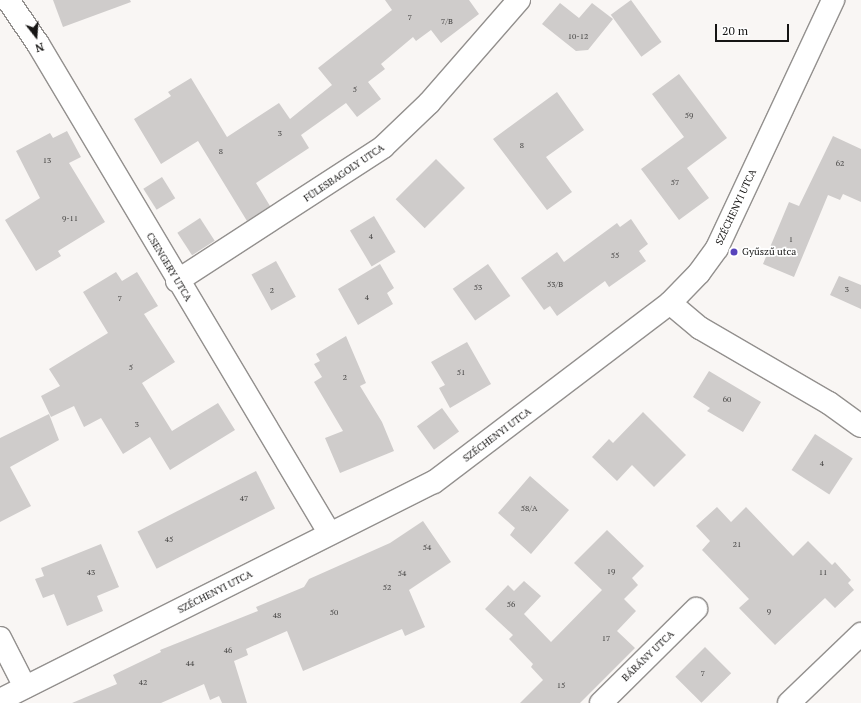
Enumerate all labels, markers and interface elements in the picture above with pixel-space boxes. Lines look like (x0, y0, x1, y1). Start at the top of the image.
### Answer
house number: 7 (408, 13, 412, 23)
north arrow (16, 16, 56, 56)
scale bar (717, 16, 791, 42)
house number: 7/B (441, 17, 453, 27)
text: 20 m (722, 23, 748, 38)
house number: 10-12 (568, 32, 588, 42)
text: N (33, 40, 46, 55)
house number: 5 (353, 85, 357, 95)
house number: 59 (685, 111, 693, 121)
house number: 3 (278, 129, 282, 139)
house number: 8 (520, 141, 524, 151)
street label: FÜLESBAGOLY UTCA (301, 142, 387, 204)
house number: 8 (219, 147, 223, 157)
house number: 13 (43, 156, 51, 166)
house number: 62 (836, 159, 844, 169)
street label: SZÉCHENYI UTCA (713, 167, 759, 247)
house number: 57 (671, 178, 679, 188)
house number: 9-11 (62, 214, 78, 224)
street label: CSENGERY UTCA (144, 230, 194, 304)
house number: 4 (369, 232, 373, 242)
house number: 1 (789, 235, 793, 245)
place label: Gyűszű utca (742, 246, 796, 258)
marker: Gyűszű utca (729, 247, 739, 257)
house number: 55 (611, 251, 619, 261)
house number: 53/B (547, 280, 563, 290)
house number: 53 (474, 283, 482, 293)
house number: 3 (845, 285, 849, 295)
house number: 2 (270, 286, 274, 296)
house number: 4 (365, 293, 369, 303)
house number: 7 (118, 294, 122, 304)
house number: 5 (129, 363, 133, 373)
house number: 51 (457, 368, 465, 378)
house number: 2 (343, 373, 347, 383)
house number: 60 (723, 395, 731, 405)
street label: SZÉCHENYI UTCA (461, 405, 533, 465)
house number: 3 (135, 420, 139, 430)
house number: 4 (820, 459, 824, 469)
house number: 47 (240, 494, 248, 504)
house number: 58/A (521, 504, 537, 514)
house number: 45 (165, 535, 173, 545)
house number: 21 (733, 540, 741, 550)
house number: 54 (423, 543, 431, 553)
house number: 19 (607, 567, 615, 577)
house number: 43 (87, 568, 95, 578)
street label: SZÉCHENYI UTCA (176, 568, 254, 616)
house number: 11 (819, 568, 827, 578)
house number: 54 (398, 569, 406, 579)
house number: 52 (383, 583, 391, 593)
house number: 56 (507, 600, 515, 610)
house number: 9 (767, 607, 771, 617)
house number: 50 (330, 608, 338, 618)
house number: 48 (273, 611, 281, 621)
street label: BÁRÁNY UTCA (619, 628, 677, 684)
house number: 17 (602, 634, 610, 644)
house number: 46 (224, 646, 232, 656)
house number: 44 (186, 659, 194, 669)
house number: 7 (701, 669, 705, 679)
house number: 42 (139, 678, 147, 688)
house number: 15 (557, 681, 565, 691)

